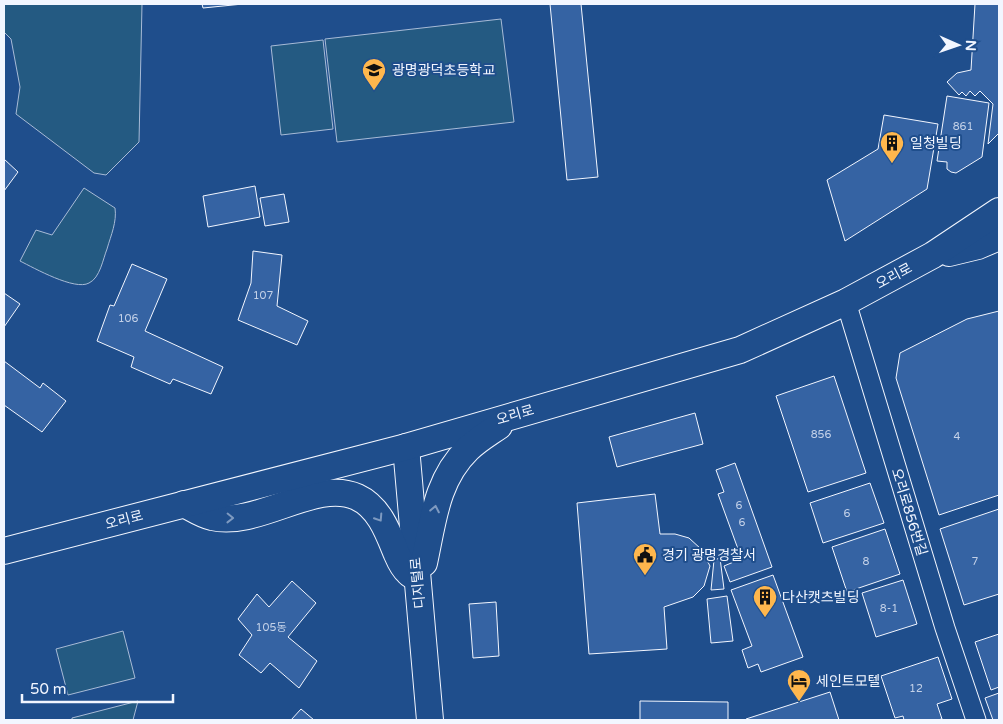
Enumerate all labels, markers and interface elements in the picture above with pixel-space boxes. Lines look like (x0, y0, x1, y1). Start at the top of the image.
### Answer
north arrow (933, 20, 983, 70)
text: N (962, 40, 979, 51)
school or university icon: 광명광덕초등학교 (361, 57, 387, 91)
place label: 광명광덕초등학교 (392, 62, 495, 79)
house number: 861 (953, 120, 973, 133)
building icon: 일청빌딩 (879, 130, 905, 164)
place label: 일청빌딩 (910, 135, 962, 152)
street label: 오리로 (873, 259, 915, 293)
house number: 107 (253, 289, 273, 302)
house number: 106 (118, 312, 138, 325)
street label: 오리로 (494, 401, 536, 428)
house number: 856 (811, 428, 831, 441)
house number: 4 (954, 430, 961, 443)
street label: 오리로856번길 (888, 466, 930, 558)
house number: 6 (736, 499, 743, 512)
one-way arrow (430, 504, 440, 513)
street label: 오리로 (103, 507, 145, 533)
house number: 6 (844, 507, 851, 520)
one-way arrow (373, 512, 382, 522)
one-way arrow (226, 513, 234, 523)
house number: 6 (739, 516, 746, 529)
public building icon: 경기 광명경찰서 (632, 542, 658, 576)
place label: 경기 광명경찰서 (662, 547, 756, 564)
house number: 8 (863, 555, 870, 568)
house number: 7 (972, 555, 979, 568)
street label: 디지털로 (407, 556, 429, 609)
building icon: 다산캣츠빌딩 (752, 584, 778, 618)
place label: 다산캣츠빌딩 (782, 589, 859, 606)
house number: 8-1 (880, 602, 898, 615)
house number: 105동 (256, 621, 286, 634)
hotel icon: 세인트모텔 (786, 668, 812, 702)
scale bar (22, 672, 174, 704)
place label: 세인트모텔 (816, 673, 880, 690)
text: 50 m (30, 680, 67, 698)
house number: 12 (909, 682, 923, 695)

